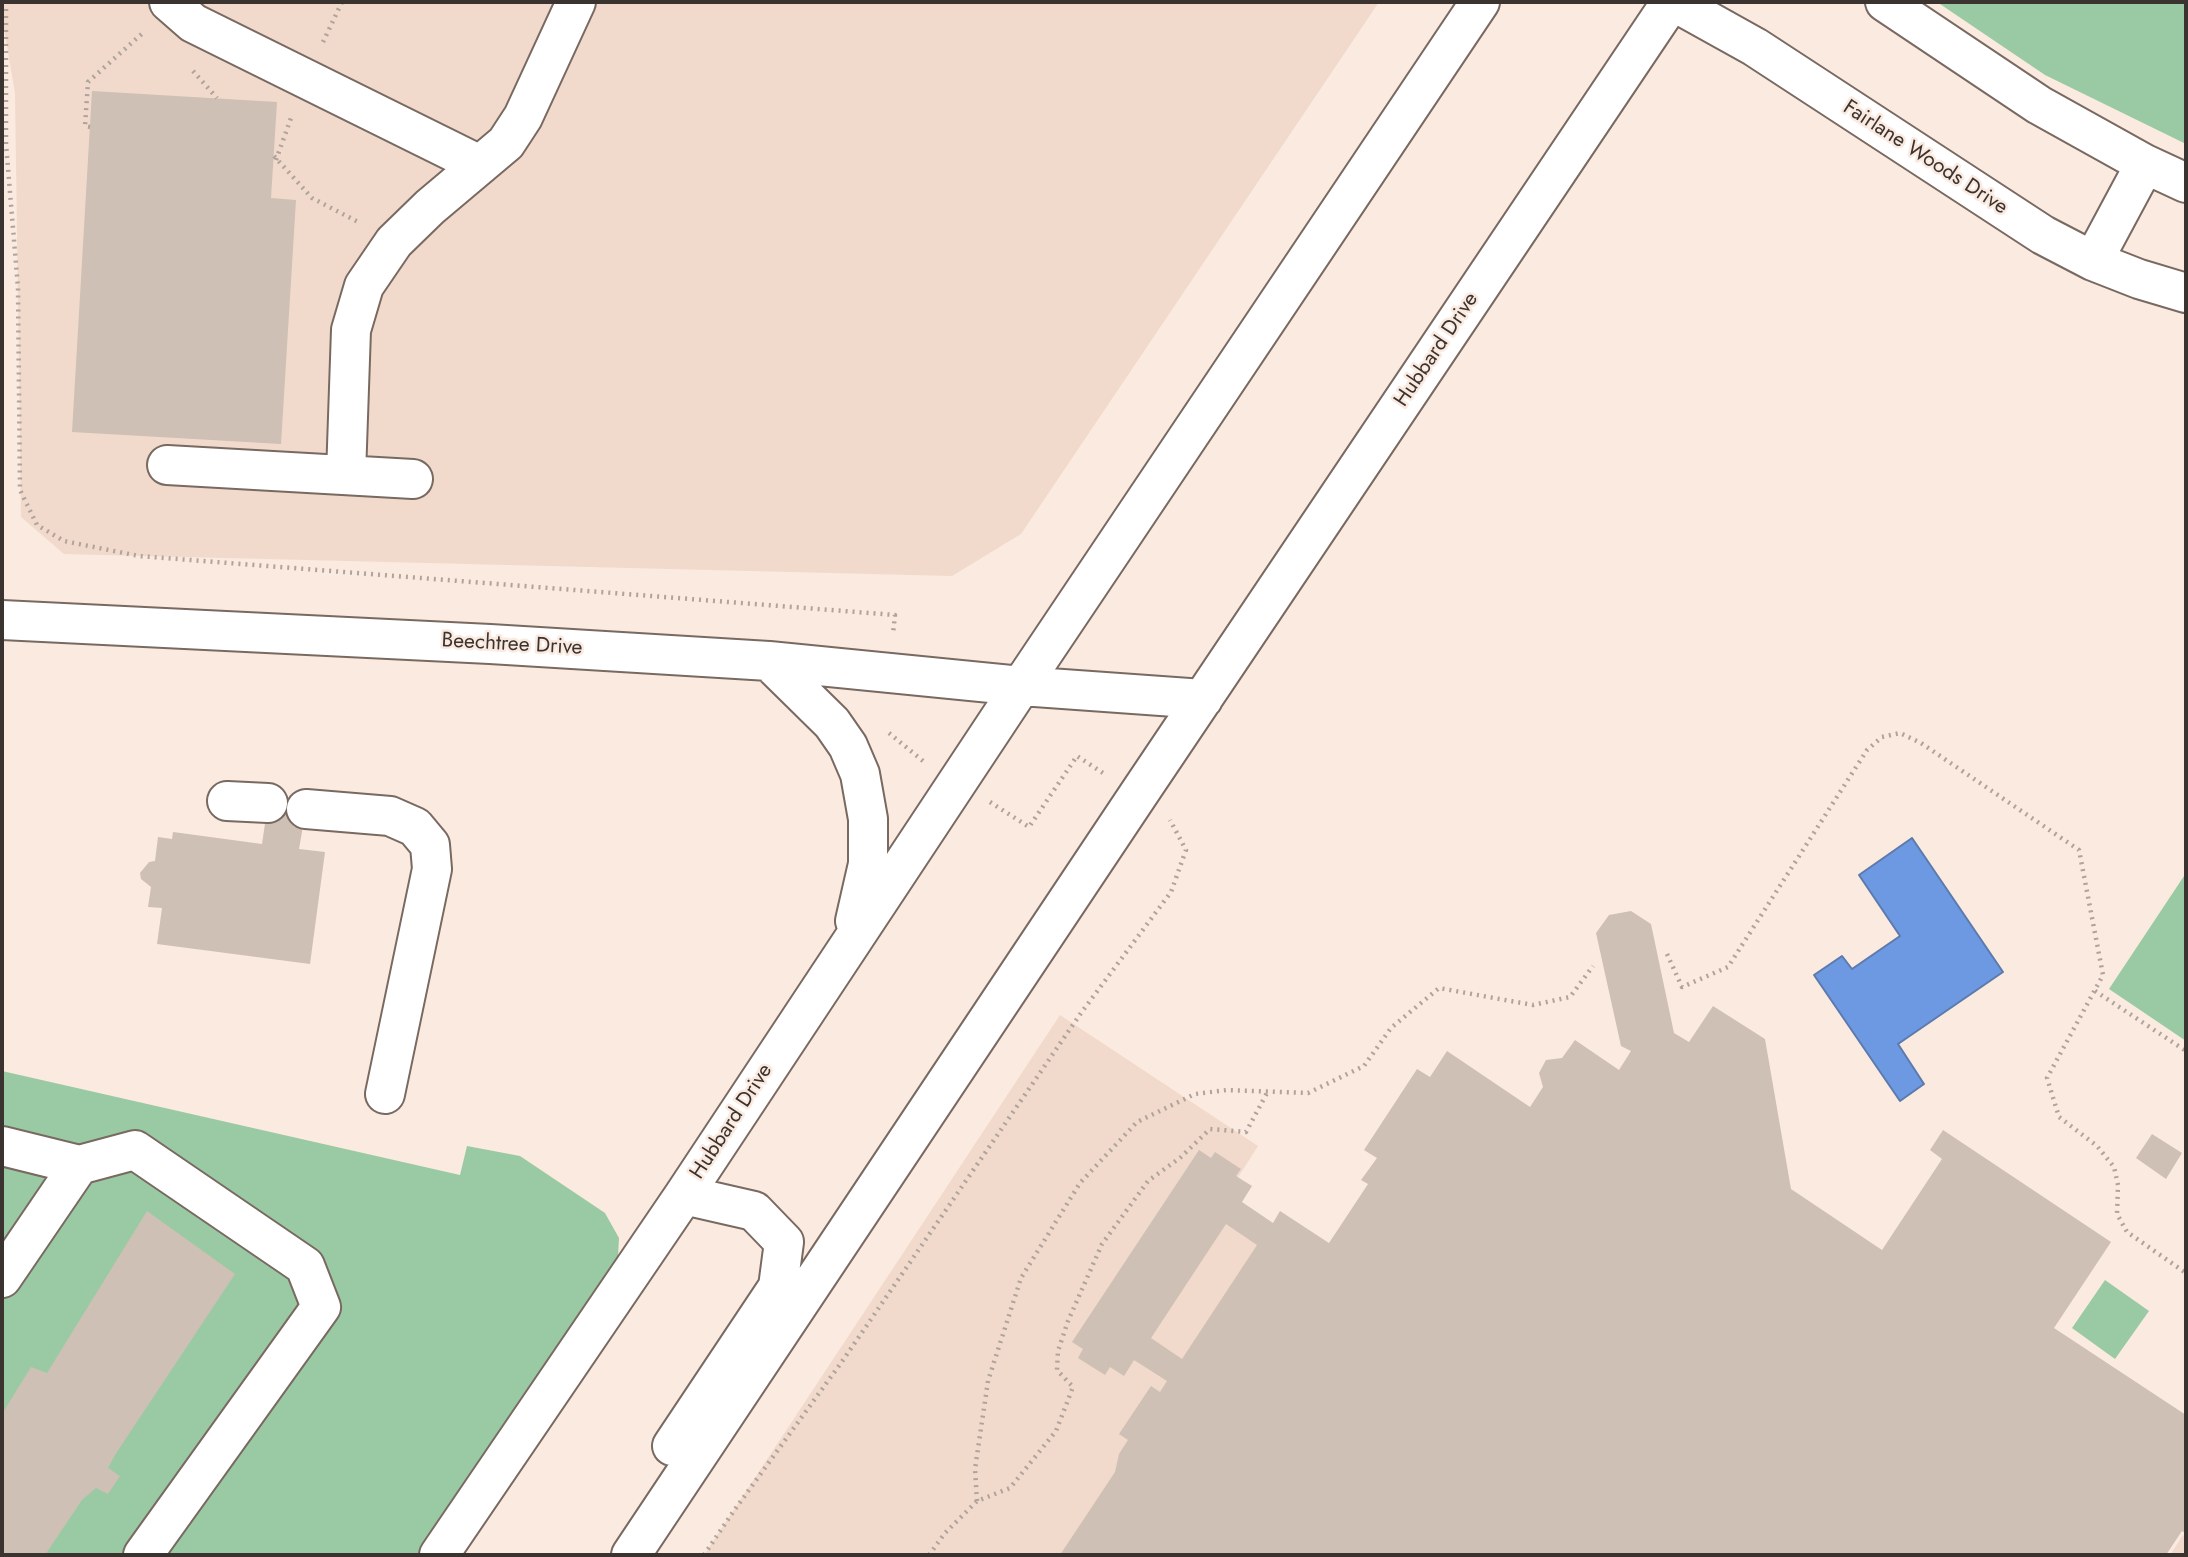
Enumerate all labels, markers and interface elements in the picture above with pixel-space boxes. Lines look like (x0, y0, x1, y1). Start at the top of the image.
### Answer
street label: Fairlane Woods Drive (1838, 95, 2012, 221)
street label: Hubbard Drive (1390, 288, 1484, 412)
street label: Beechtree Drive (441, 629, 583, 661)
street label: Hubbard Drive (685, 1060, 779, 1184)

